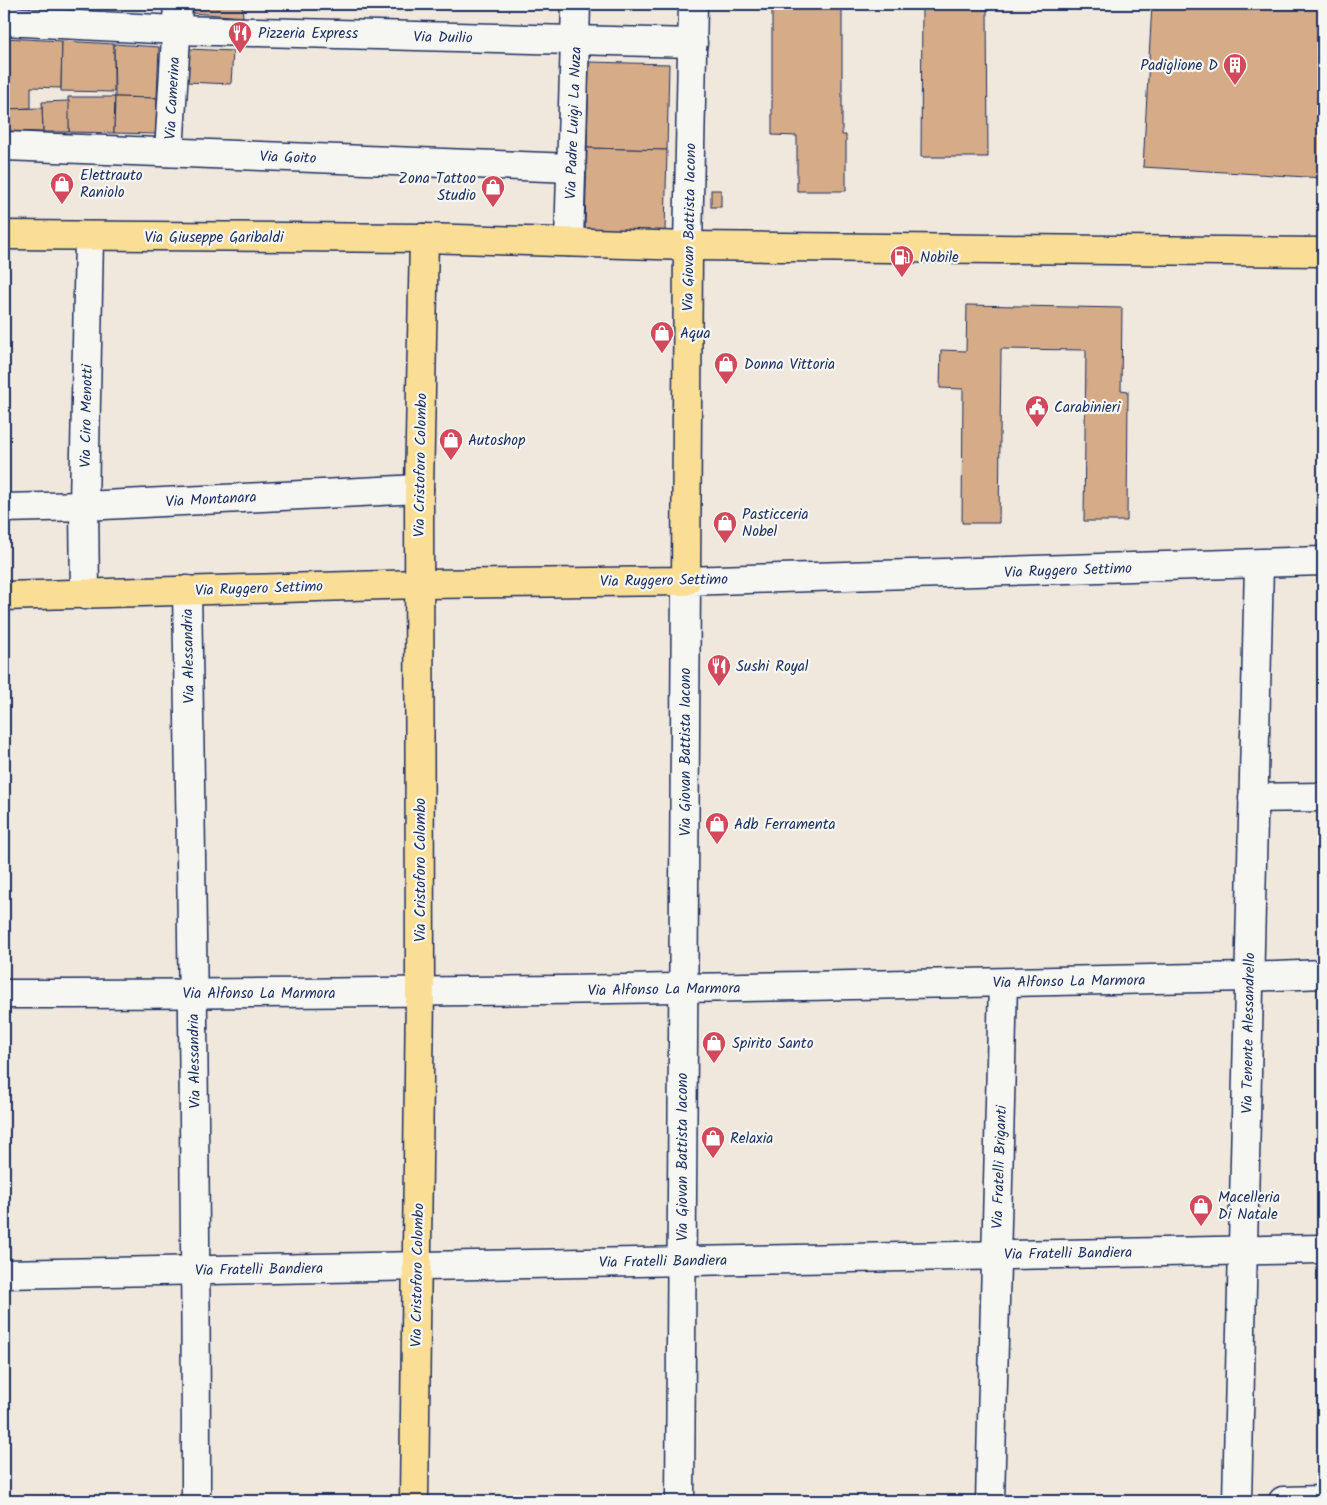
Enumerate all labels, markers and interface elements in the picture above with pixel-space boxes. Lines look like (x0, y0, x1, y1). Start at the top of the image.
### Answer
restaurant icon: Pizzeria Express (227, 20, 253, 54)
place label: Pizzeria Express (258, 22, 359, 46)
street label: Via Duilio (413, 25, 473, 51)
street label: Via Padre Luigi La Nuza (559, 46, 589, 200)
building icon: Padiglione D (1222, 52, 1248, 86)
place label: Padiglione D (1140, 54, 1218, 78)
street label: Via Camerina (159, 56, 187, 140)
street label: Via Giovan Battista Iacono (677, 142, 703, 311)
street label: Via Goito (259, 145, 317, 171)
place label: Elettrauto Raniolo (80, 164, 143, 205)
place label: Zona Tattoo Studio (399, 167, 476, 208)
shop icon: Elettrauto Raniolo (49, 171, 75, 205)
shop icon: Zona Tattoo Studio (480, 174, 506, 208)
street label: Via Giuseppe Garibaldi (144, 226, 285, 250)
fuel station icon: Nobile (889, 244, 915, 278)
place label: Nobile (920, 246, 959, 270)
shop icon: Aqua (649, 320, 675, 354)
place label: Aqua (680, 322, 710, 346)
shop icon: Donna Vittoria (713, 351, 739, 385)
place label: Donna Vittoria (744, 353, 835, 377)
street label: Via Ciro Menotti (74, 363, 100, 468)
street label: Via Cristoforo Colombo (408, 393, 434, 537)
public building icon: Carabinieri (1024, 394, 1050, 428)
place label: Carabinieri (1054, 396, 1122, 420)
shop icon: Autoshop (438, 427, 464, 461)
place label: Autoshop (468, 429, 525, 453)
street label: Via Montanara (165, 486, 257, 514)
place label: Pasticceria Nobel (742, 503, 809, 544)
shop icon: Pasticceria Nobel (712, 510, 738, 544)
street label: Via Ruggero Settimo (1004, 557, 1133, 585)
street label: Via Ruggero Settimo (600, 568, 728, 594)
street label: Via Ruggero Settimo (195, 575, 324, 603)
street label: Via Alessandria (176, 608, 202, 704)
restaurant icon: Sushi Royal (706, 653, 732, 687)
place label: Sushi Royal (736, 655, 809, 679)
street label: Via Giovan Battista Iacono (674, 668, 698, 836)
street label: Via Cristoforo Colombo (409, 798, 433, 942)
shop icon: Adb Ferramenta (704, 811, 730, 845)
place label: Adb Ferramenta (734, 813, 836, 837)
street label: Via Tenente Alessandrello (1236, 952, 1262, 1114)
street label: Via Alfonso La Marmora (992, 969, 1146, 995)
street label: Via Alfonso La Marmora (587, 977, 741, 1003)
street label: Via Alfonso La Marmora (183, 982, 335, 1006)
street label: Via Alessandria (182, 1013, 208, 1109)
shop icon: Spirito Santo (701, 1030, 727, 1064)
place label: Spirito Santo (732, 1032, 814, 1056)
street label: Via Giovan Battista Iacono (671, 1073, 695, 1241)
street label: Via Fratelli Briganti (986, 1103, 1014, 1229)
shop icon: Relaxia (700, 1125, 726, 1159)
place label: Relaxia (730, 1127, 773, 1151)
place label: Macelleria Di Natale (1218, 1186, 1280, 1227)
shop icon: Macelleria Di Natale (1188, 1193, 1214, 1227)
street label: Via Cristoforo Colombo (405, 1203, 431, 1347)
street label: Via Fratelli Bandiera (1004, 1241, 1132, 1267)
street label: Via Fratelli Bandiera (599, 1249, 727, 1275)
street label: Via Fratelli Bandiera (195, 1257, 323, 1283)

